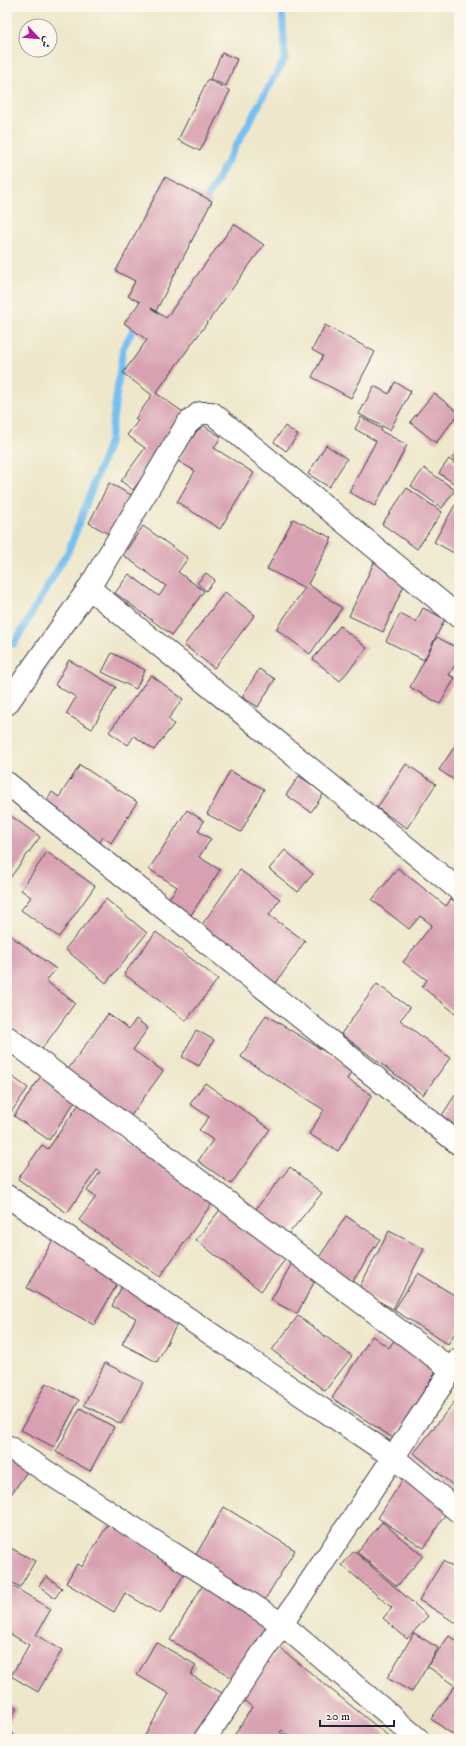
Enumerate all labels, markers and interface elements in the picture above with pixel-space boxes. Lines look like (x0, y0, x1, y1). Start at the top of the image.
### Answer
north arrow (18, 18, 58, 58)
text: ش (37, 34, 55, 50)
scale bar (320, 1702, 394, 1728)
text: 20 m (326, 1709, 350, 1724)

